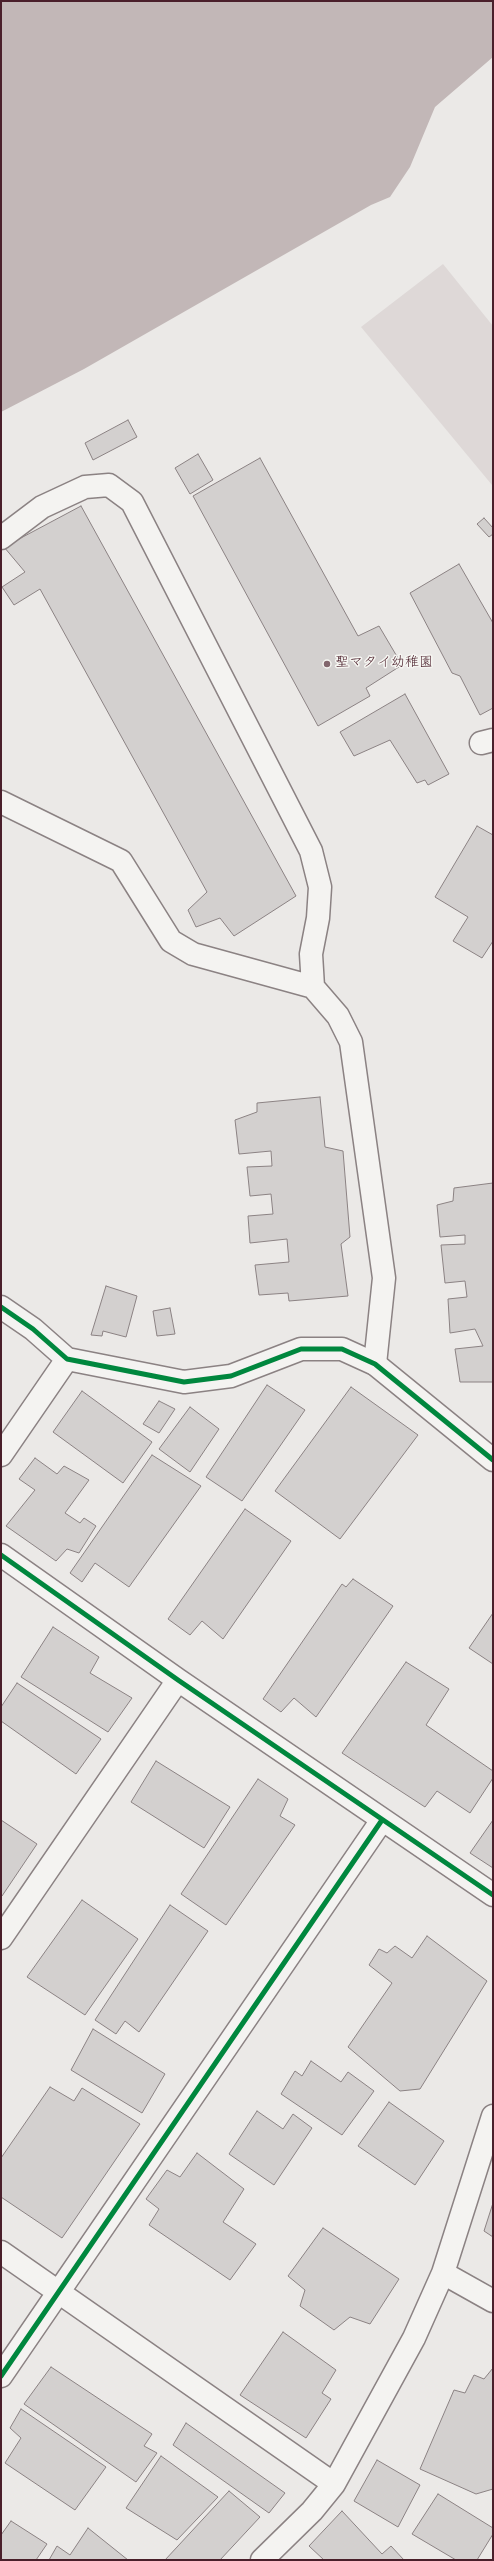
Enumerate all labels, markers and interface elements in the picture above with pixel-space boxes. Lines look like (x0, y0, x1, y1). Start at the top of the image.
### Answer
place label: 聖マタイ幼稚園 (335, 656, 433, 672)
marker: 聖マタイ幼稚園 (322, 659, 332, 669)

